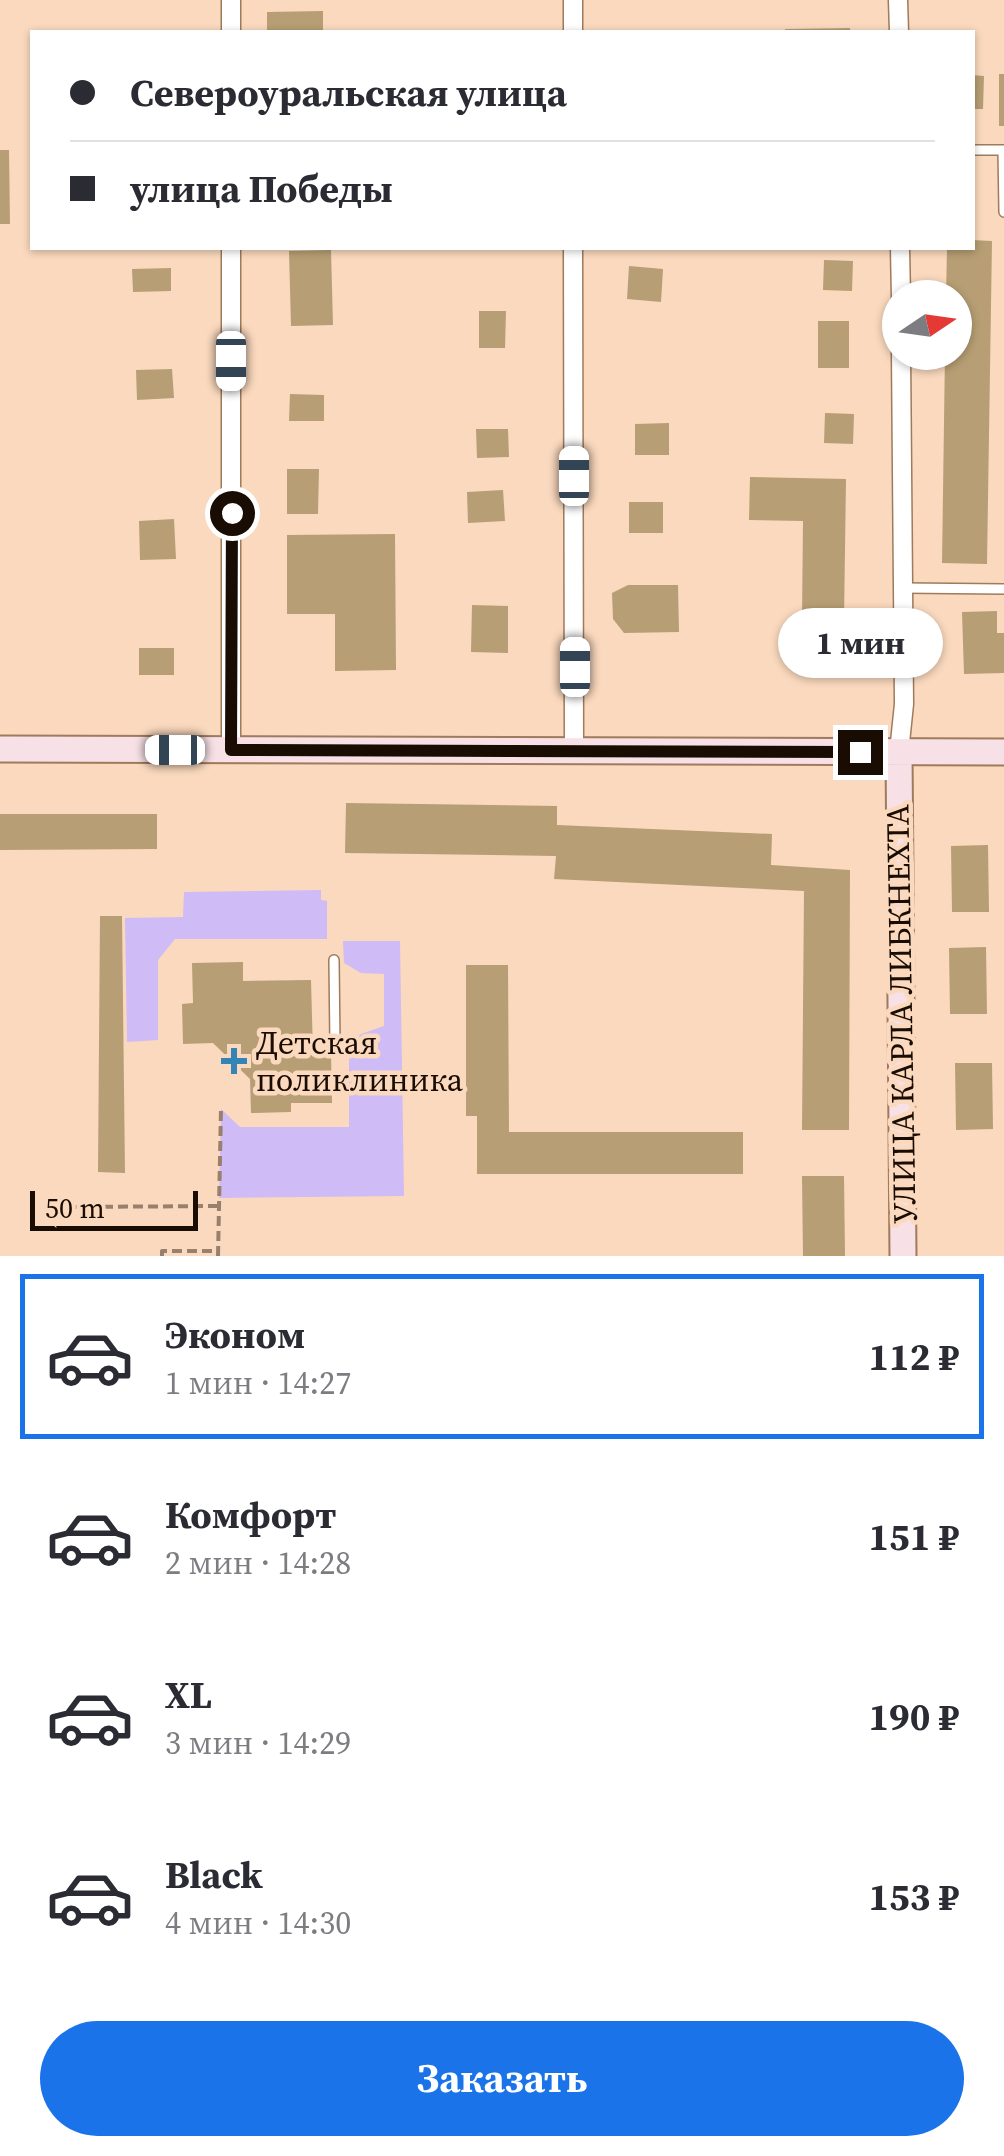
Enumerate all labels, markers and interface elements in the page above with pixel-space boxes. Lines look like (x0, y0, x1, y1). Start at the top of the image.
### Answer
text: Североуральская улица (130, 67, 567, 119)
text: улица Победы (130, 163, 393, 215)
north arrow (882, 280, 972, 370)
map controls (882, 280, 972, 370)
car (216, 331, 246, 391)
car (559, 446, 589, 506)
route start (210, 491, 255, 536)
callout: 1 мин (778, 607, 942, 677)
text: 1 мин (816, 621, 905, 665)
car (560, 637, 590, 697)
route end (838, 730, 883, 775)
car (145, 735, 205, 765)
street label: УЛИЦА КАРЛА ЛИБКНЕХТА (875, 804, 927, 1224)
place label: Детская поликлиника (256, 1021, 464, 1102)
marker: Детская поликлиника (221, 1048, 247, 1074)
scale bar (30, 1186, 198, 1230)
text: 50 m (45, 1189, 105, 1227)
text: Эконом (165, 1309, 305, 1361)
icon: car (45, 1312, 135, 1402)
text: 112 ₽ (868, 1331, 959, 1383)
text: 1 мин · 14:27 (165, 1361, 351, 1405)
text: Комфорт (165, 1489, 336, 1541)
icon: car (45, 1492, 135, 1582)
text: 151 ₽ (868, 1511, 959, 1563)
text: 2 мин · 14:28 (165, 1541, 351, 1585)
text: XL (165, 1669, 212, 1721)
icon: car (45, 1672, 135, 1762)
text: 190 ₽ (868, 1691, 959, 1743)
text: 3 мин · 14:29 (165, 1721, 351, 1765)
text: Black (165, 1849, 263, 1901)
icon: car (45, 1852, 135, 1942)
text: 153 ₽ (868, 1871, 959, 1923)
text: 4 мин · 14:30 (165, 1901, 351, 1945)
button: Заказать (40, 2021, 964, 2136)

